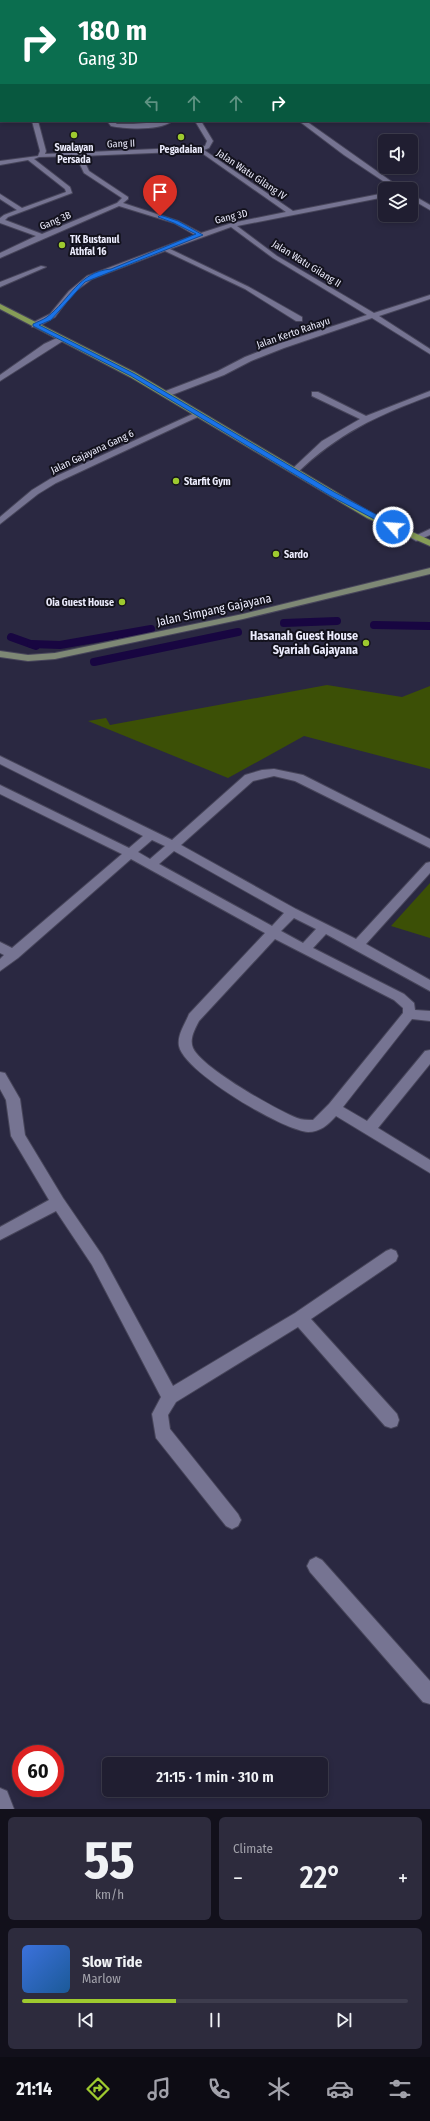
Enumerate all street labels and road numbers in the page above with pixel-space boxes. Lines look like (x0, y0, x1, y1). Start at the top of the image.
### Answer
street label: Gang II (107, 138, 135, 150)
street label: Jalan Watu Gilang IV (214, 147, 289, 203)
street label: Gang 3D (214, 207, 249, 227)
street label: Gang 3B (38, 209, 73, 233)
street label: Jalan Watu Gilang II (270, 238, 343, 290)
street label: Jalan Kerto Rahayu (255, 315, 332, 351)
street label: Jalan Gajayana Gang 6 (49, 427, 136, 476)
street label: Jalan Simpang Gajayana (155, 591, 273, 629)

